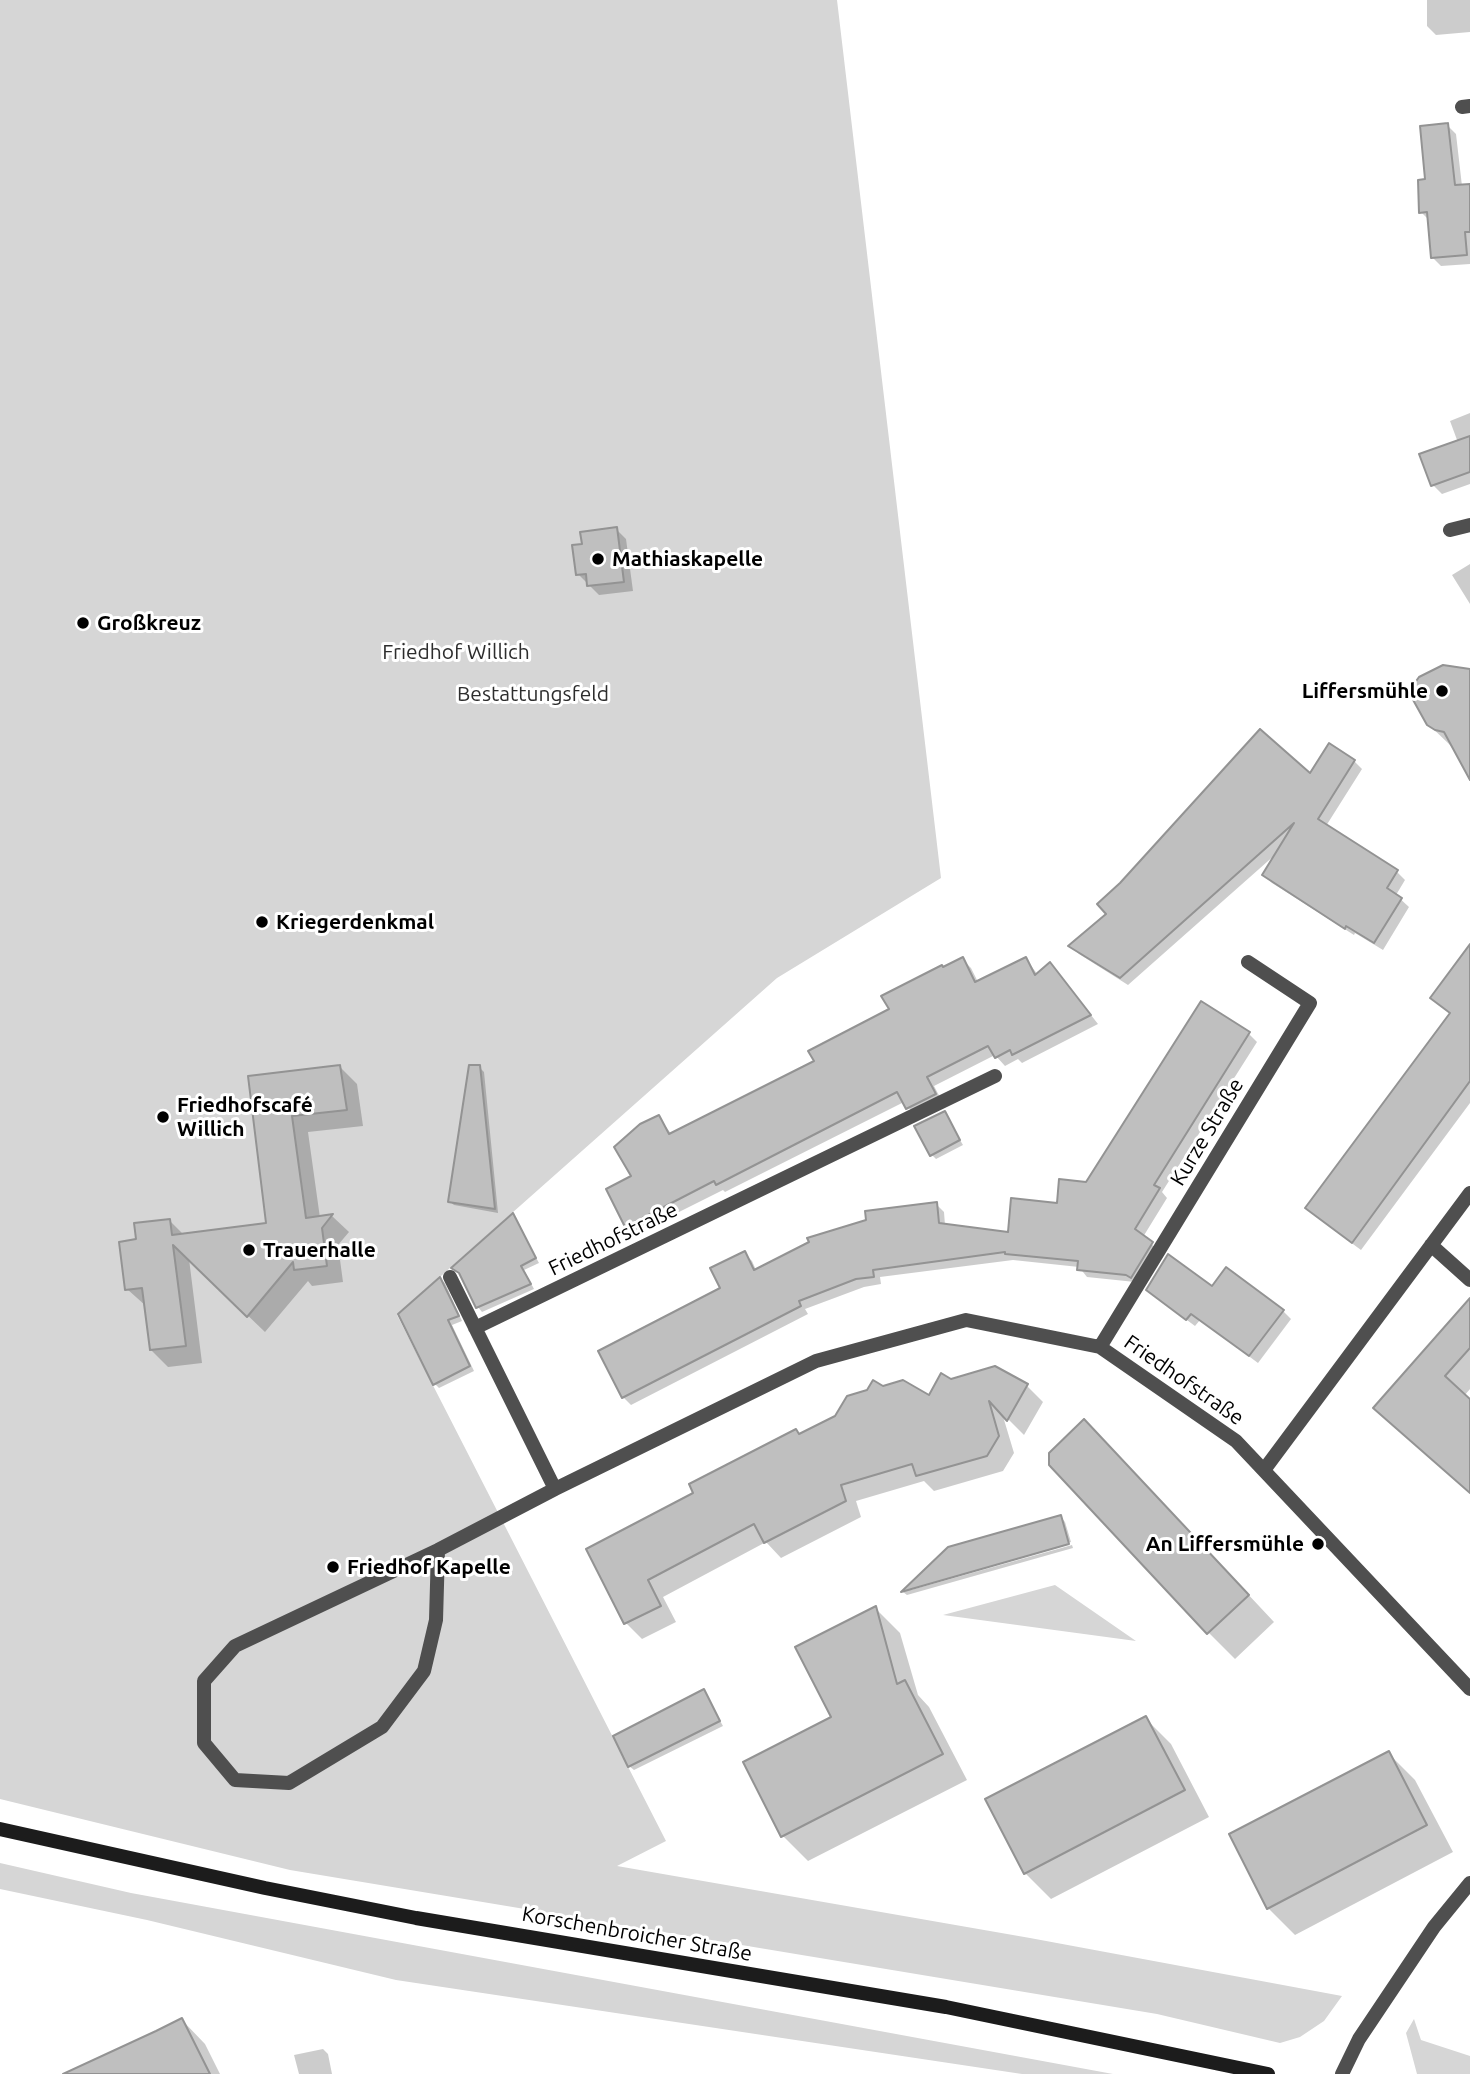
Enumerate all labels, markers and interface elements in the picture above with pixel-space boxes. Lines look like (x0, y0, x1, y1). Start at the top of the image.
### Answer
place label: Mathiaskapelle (612, 546, 763, 572)
marker: Mathiaskapelle (590, 551, 606, 567)
place label: Großkreuz (97, 610, 201, 636)
marker: Großkreuz (75, 615, 91, 631)
park label: Friedhof Willich (382, 639, 530, 665)
place label: Liffersmühle (1302, 678, 1428, 704)
park label: Bestattungsfeld (457, 681, 609, 707)
marker: Liffersmühle (1434, 683, 1450, 699)
place label: Kriegerdenkmal (276, 909, 434, 935)
marker: Kriegerdenkmal (254, 914, 270, 930)
street label: Kurze Straße (1165, 1074, 1249, 1190)
place label: Friedhofscafé Willich (177, 1092, 313, 1142)
marker: Friedhofscafé Willich (155, 1109, 171, 1125)
street label: Friedhofstraße (544, 1197, 682, 1281)
place label: Trauerhalle (263, 1237, 376, 1263)
marker: Trauerhalle (241, 1242, 257, 1258)
street label: Friedhofstraße (1119, 1329, 1249, 1431)
place label: An Liffersmühle (1146, 1531, 1304, 1557)
marker: An Liffersmühle (1310, 1536, 1326, 1552)
place label: Friedhof Kapelle (347, 1554, 511, 1580)
marker: Friedhof Kapelle (325, 1559, 341, 1575)
street label: Korschenbroicher Straße (520, 1901, 754, 1967)

